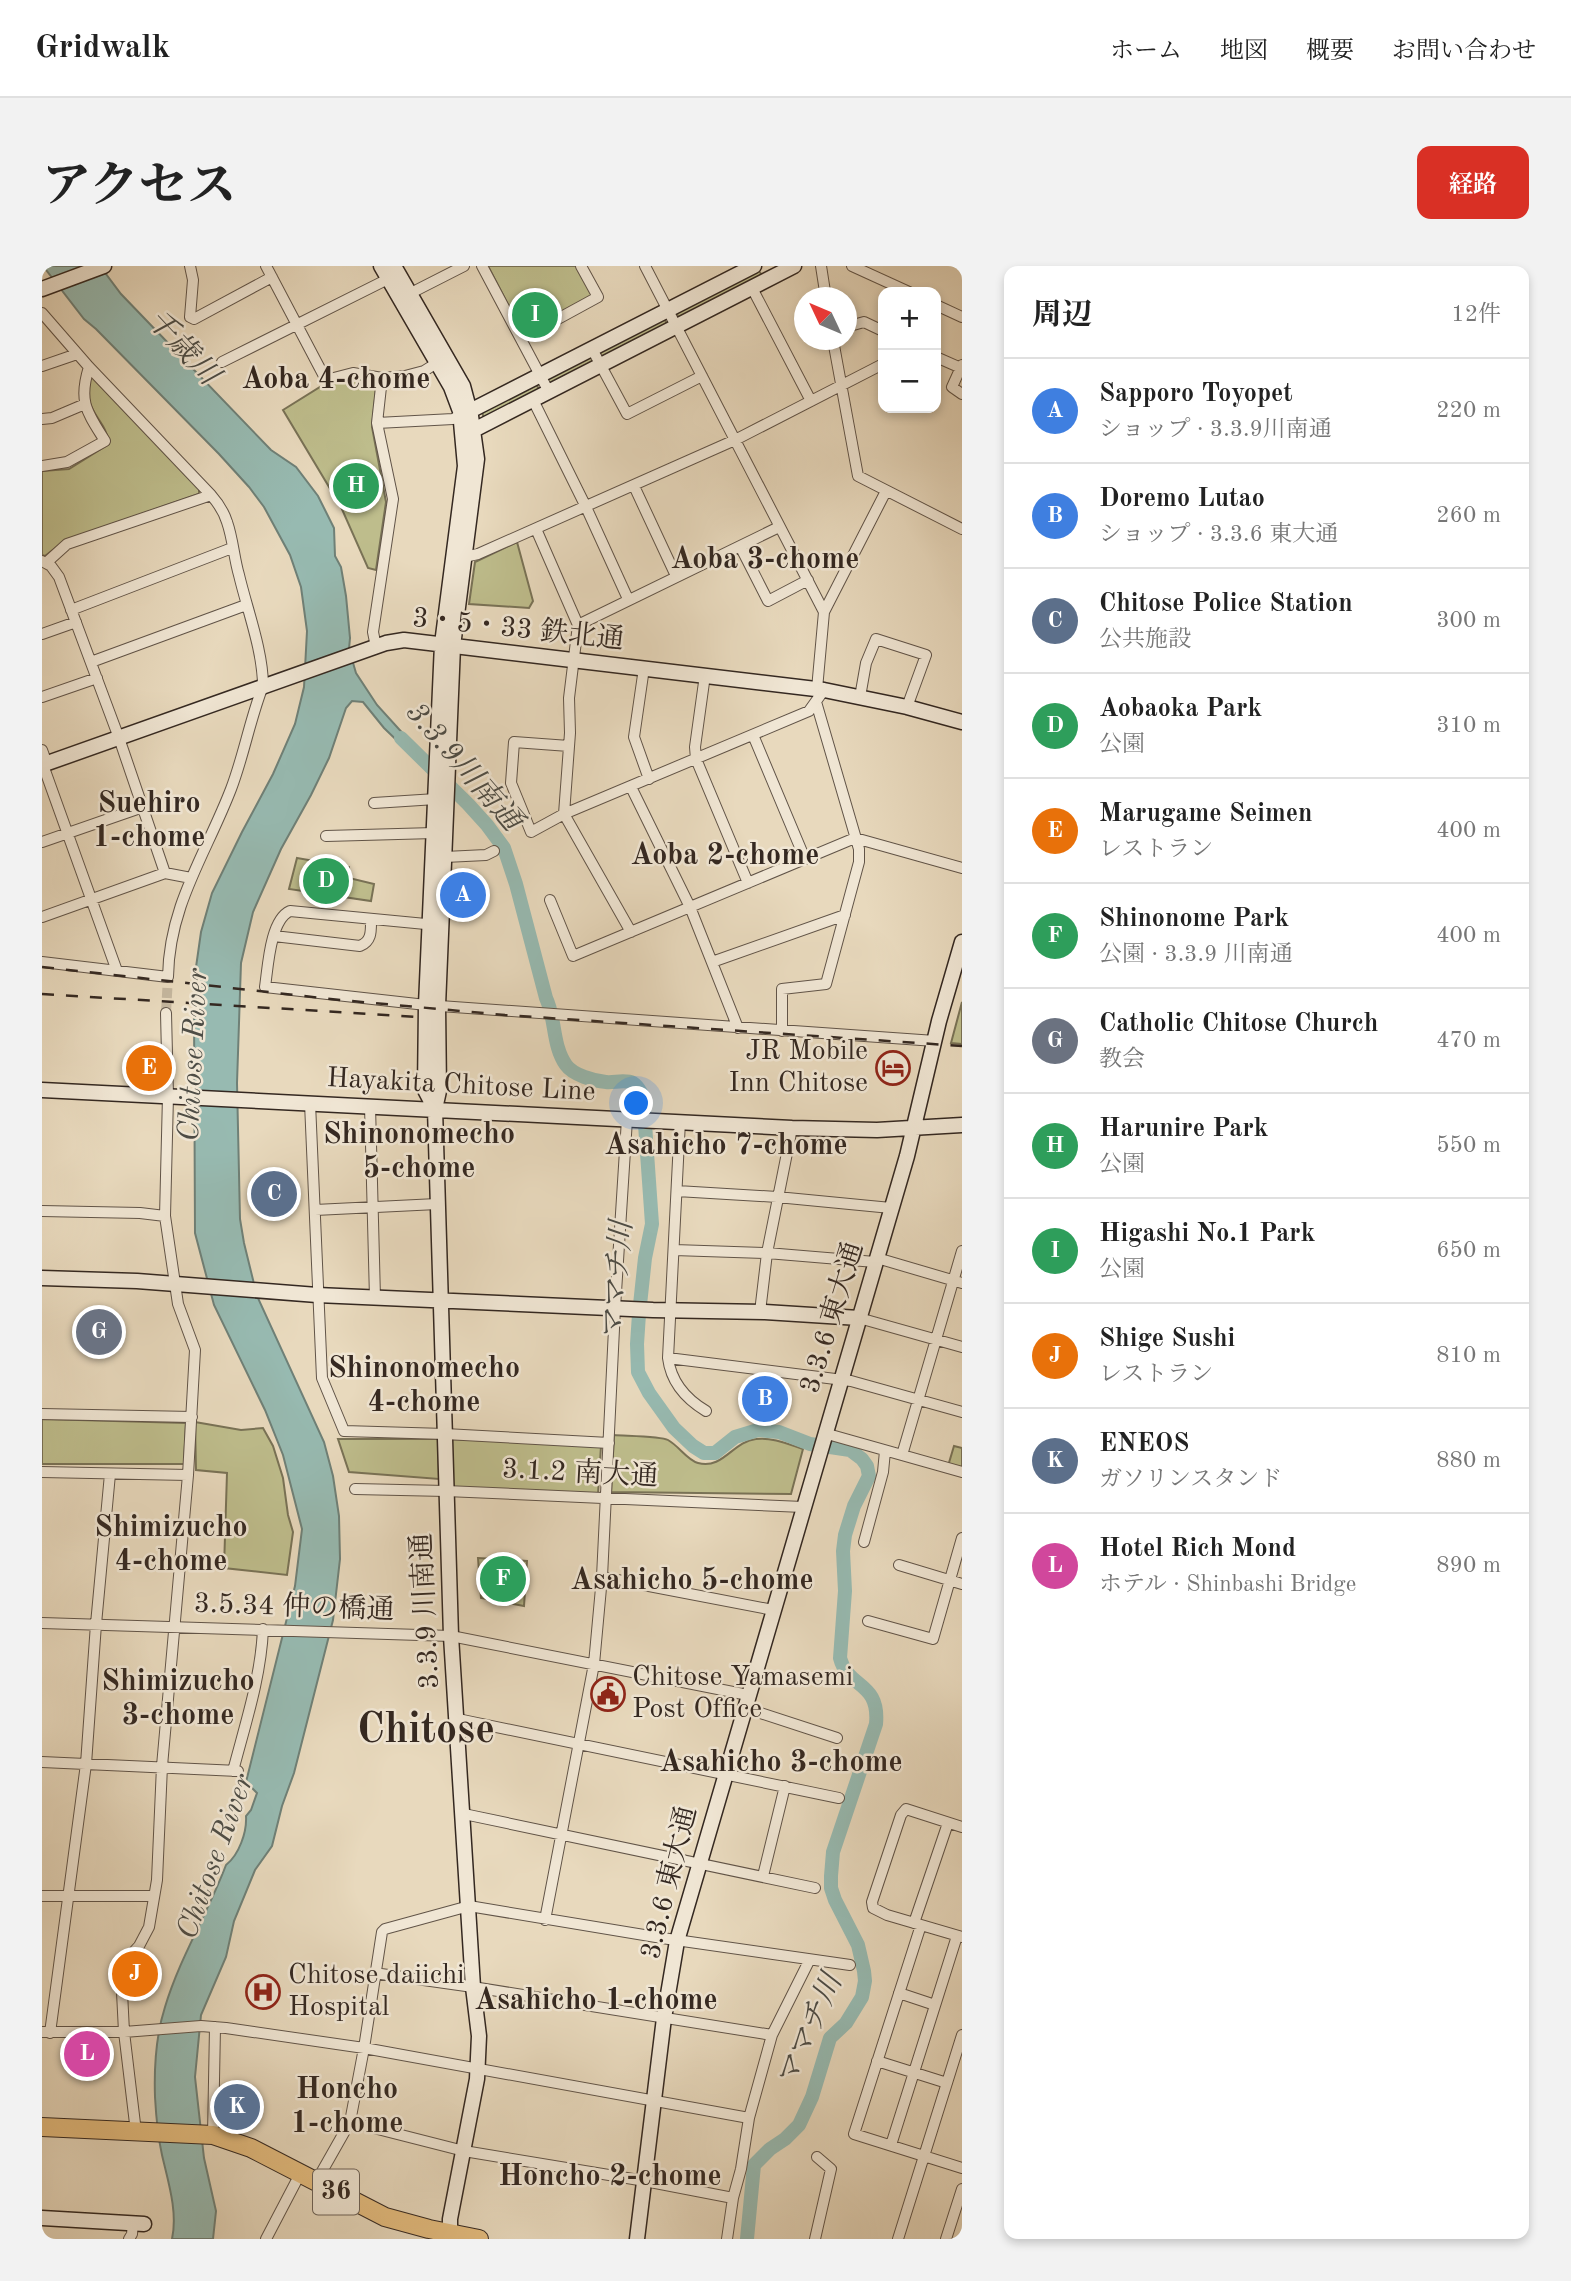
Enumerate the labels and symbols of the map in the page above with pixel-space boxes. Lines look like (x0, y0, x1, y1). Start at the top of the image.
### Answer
north arrow (794, 287, 857, 350)
pin: I (512, 289, 558, 341)
water label: 千歳川 (140, 303, 228, 393)
district label: Aoba 4-chome (242, 365, 430, 395)
pin: H (333, 460, 379, 512)
district label: Aoba 3-chome (671, 545, 859, 575)
street label: 3・5・33 鉄北通 (411, 602, 626, 655)
water label: 3.3.9川南通 (400, 695, 531, 839)
district label: Suehiro 1-chome (93, 789, 205, 853)
district label: Aoba 2-chome (631, 841, 819, 871)
pin: D (303, 855, 349, 907)
pin: A (440, 869, 486, 921)
water label: Chitose River (174, 967, 214, 1142)
place label: JR Mobile Inn Chitose (729, 1038, 868, 1098)
pin: E (126, 1042, 172, 1094)
hotel icon: JR Mobile Inn Chitose (874, 1049, 912, 1087)
street label: Hayakita Chitose Line (326, 1065, 596, 1107)
your location (619, 1086, 653, 1120)
district label: Shinonomecho 5-chome (323, 1120, 515, 1184)
district label: Asahicho 7-chome (604, 1131, 848, 1161)
pin: C (251, 1168, 297, 1220)
water label: ママチ川 (597, 1217, 638, 1342)
street label: 3.3.6 東大通 (794, 1238, 869, 1397)
pin: G (76, 1306, 122, 1358)
district label: Shinonomecho 4-chome (328, 1354, 520, 1418)
pin: B (742, 1373, 788, 1425)
street label: 3.1.2 南大通 (501, 1453, 659, 1492)
district label: Shimizucho 4-chome (94, 1513, 248, 1577)
street label: 3.3.9 川南通 (406, 1532, 445, 1690)
pin: F (480, 1553, 526, 1605)
district label: Asahicho 5-chome (570, 1566, 814, 1596)
street label: 3.5.34 仲の橋通 (193, 1588, 395, 1625)
place label: Chitose Yamasemi Post Office (632, 1664, 853, 1724)
district label: Shimizucho 3-chome (101, 1667, 255, 1731)
public building icon: Chitose Yamasemi Post Office (589, 1675, 627, 1713)
district label: Chitose (357, 1710, 495, 1752)
district label: Asahicho 3-chome (659, 1748, 903, 1778)
water label: Chitose River (172, 1769, 260, 1944)
street label: 3.3.6 東大通 (635, 1803, 702, 1962)
pin: J (112, 1948, 158, 2000)
place label: Chitose daiichi Hospital (288, 1962, 465, 2022)
water label: ママチ川 (771, 1967, 849, 2092)
hospital icon: Chitose daiichi Hospital (244, 1973, 282, 2011)
district label: Asahicho 1-chome (474, 1986, 718, 2016)
pin: L (64, 2028, 110, 2080)
district label: Honcho 1-chome (291, 2075, 403, 2139)
pin: K (214, 2081, 260, 2133)
district label: Honcho 2-chome (498, 2162, 722, 2192)
road number: 36 (313, 2170, 359, 2215)

